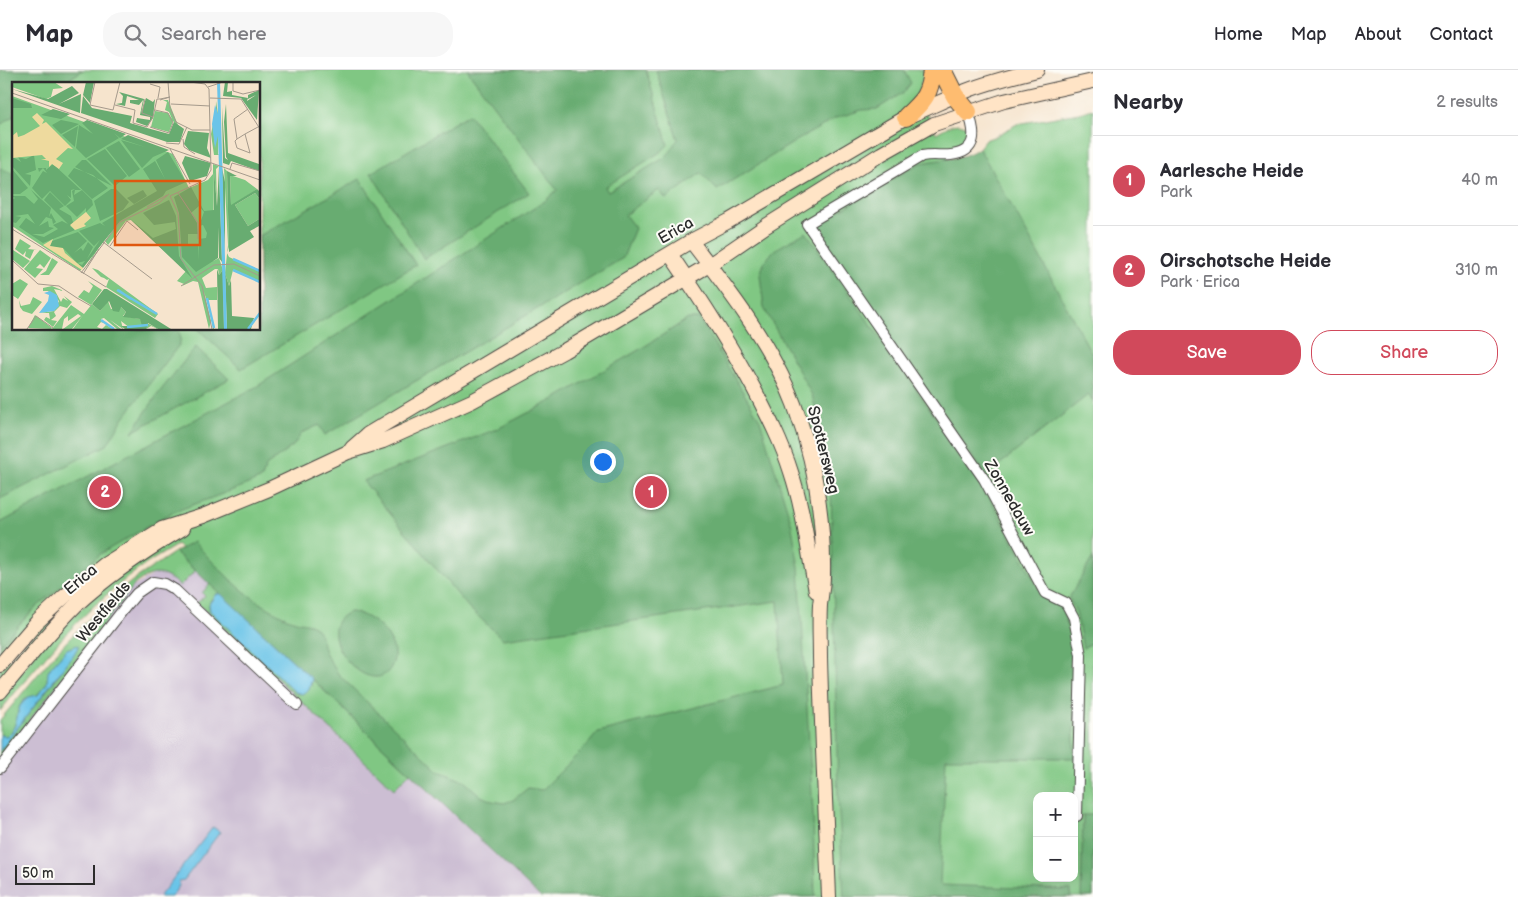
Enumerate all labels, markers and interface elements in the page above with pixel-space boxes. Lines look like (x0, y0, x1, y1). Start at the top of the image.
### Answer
search box (103, 12, 453, 57)
text: Map (25, 20, 73, 49)
icon: search (121, 21, 149, 49)
text: Search here (161, 23, 267, 46)
text: Home (1214, 24, 1263, 45)
text: Map (1291, 24, 1327, 45)
text: About (1355, 24, 1402, 45)
text: Contact (1430, 24, 1493, 45)
inset map (12, 82, 260, 330)
text: Nearby (1113, 90, 1183, 115)
text: 2 results (1436, 93, 1498, 112)
text: Aarlesche Heide (1160, 160, 1304, 183)
text: 1 (1126, 171, 1132, 190)
text: 40 m (1461, 171, 1498, 190)
text: Park (1160, 183, 1192, 202)
street label: Erica (655, 213, 697, 249)
text: Oirschotsche Heide (1160, 250, 1331, 273)
text: 2 (1124, 261, 1134, 280)
text: 310 m (1455, 261, 1498, 280)
text: Park · Erica (1160, 273, 1240, 292)
button: Save (1113, 330, 1301, 375)
button: Share (1311, 330, 1498, 375)
street label: Spottersweg (803, 404, 843, 496)
your location (590, 449, 616, 475)
street label: Zonnedauw (979, 456, 1038, 539)
pin: 2 (89, 473, 121, 511)
pin: 1 (635, 473, 667, 511)
street label: Erica (60, 561, 102, 599)
street label: Westfields (73, 578, 135, 646)
map controls (1033, 792, 1078, 882)
button: + (1033, 792, 1078, 837)
button: − (1033, 837, 1078, 882)
scale bar (15, 862, 95, 885)
text: 50 m (22, 865, 54, 882)

